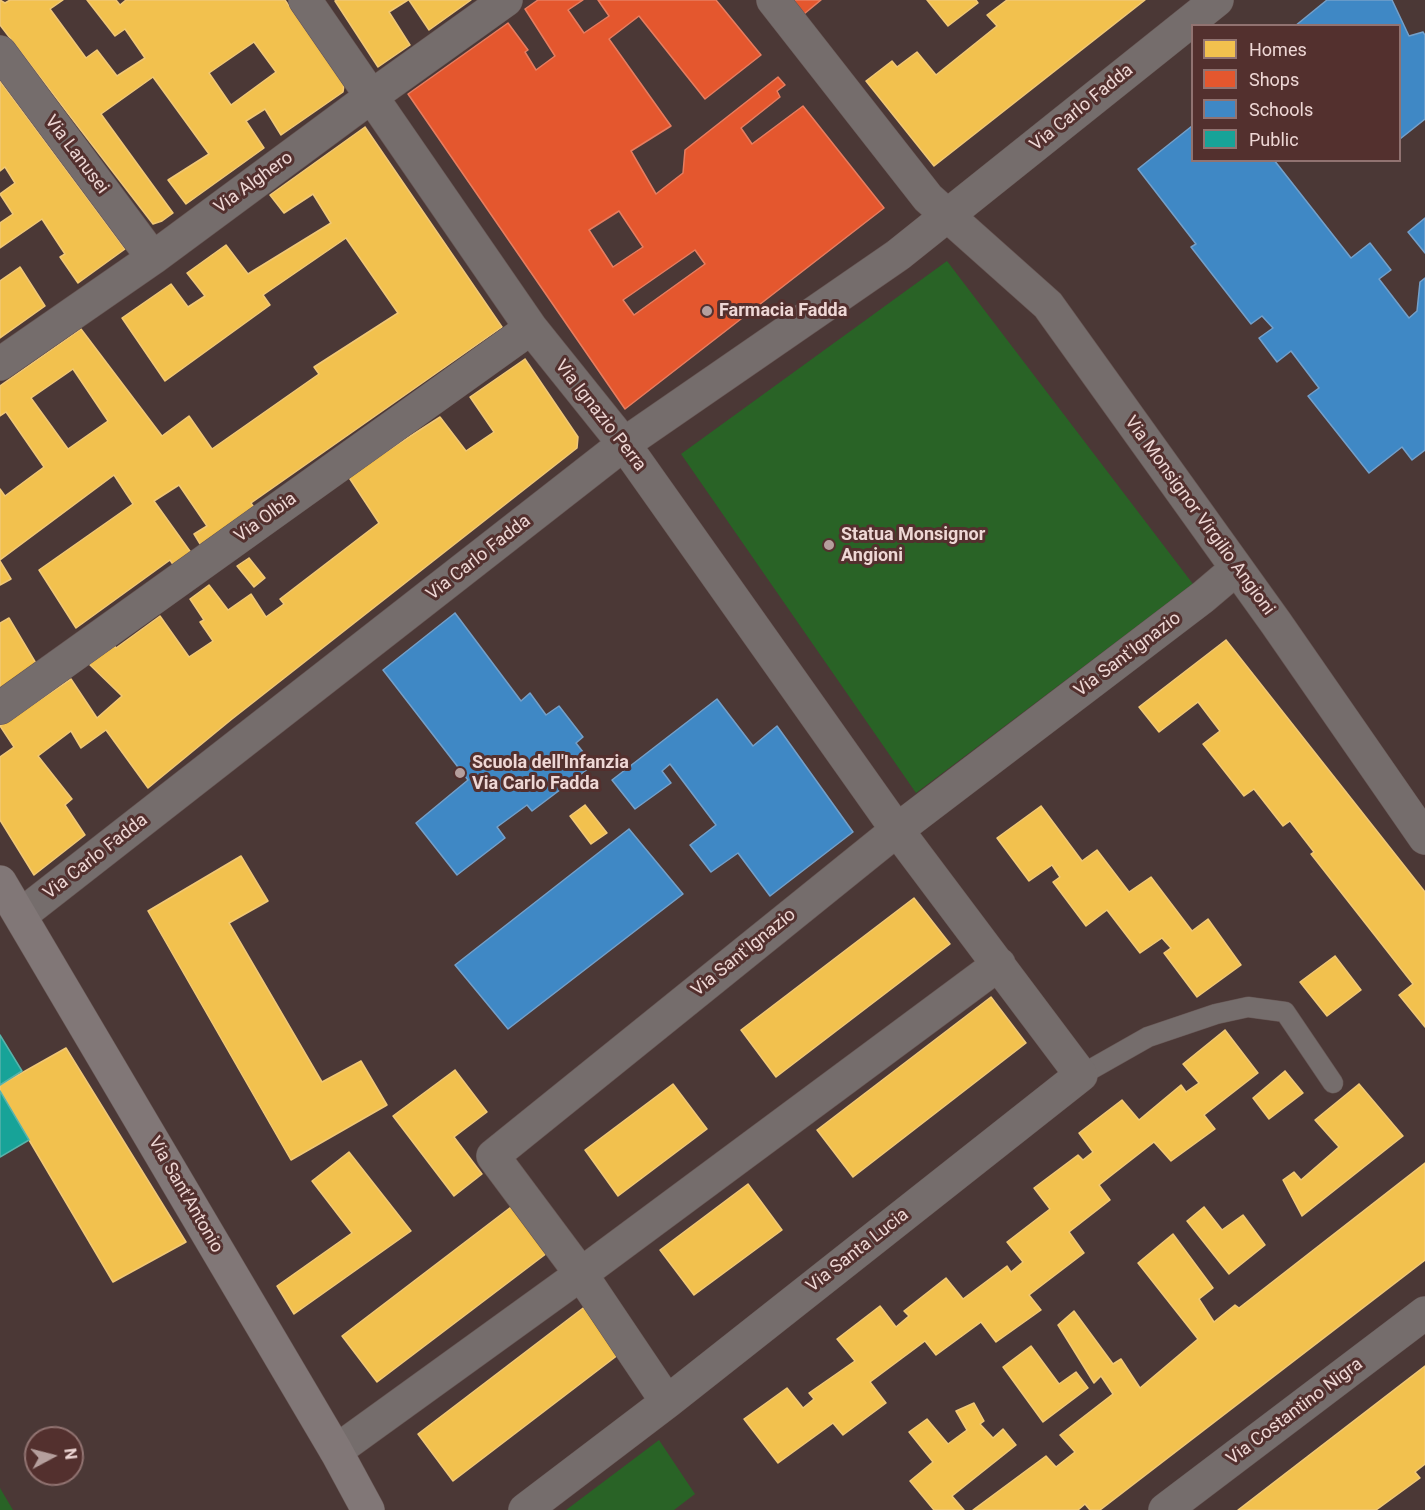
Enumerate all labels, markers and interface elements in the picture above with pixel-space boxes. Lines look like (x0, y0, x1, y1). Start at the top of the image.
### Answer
legend (1191, 24, 1401, 162)
text: Homes (1249, 39, 1307, 60)
street label: Via Carlo Fadda (1026, 60, 1138, 156)
text: Shops (1249, 69, 1299, 90)
text: Schools (1249, 99, 1313, 120)
street label: Via Lanusei (39, 112, 113, 198)
text: Public (1249, 129, 1299, 150)
street label: Via Alghero (210, 147, 298, 219)
place label: Farmacia Fadda (719, 300, 847, 322)
marker: Farmacia Fadda (700, 304, 714, 318)
street label: Via Ignazio Perra (550, 356, 650, 476)
street label: Via Monsignor Virgilio Angioni (1119, 412, 1279, 620)
street label: Via Olbia (231, 488, 301, 548)
street label: Via Carlo Fadda (423, 511, 535, 605)
place label: Statua Monsignor Angioni (841, 524, 985, 566)
marker: Statua Monsignor Angioni (822, 538, 836, 552)
street label: Via Sant'Ignazio (1070, 608, 1186, 702)
place label: Scuola dell'Infanzia Via Carlo Fadda (472, 752, 629, 795)
marker: Scuola dell'Infanzia Via Carlo Fadda (453, 766, 467, 780)
street label: Via Carlo Fadda (40, 810, 152, 904)
street label: Via Sant'Ignazio (688, 904, 800, 1002)
street label: Via Sant'Antonio (143, 1133, 227, 1257)
street label: Via Santa Lucia (803, 1204, 913, 1298)
street label: Via Costantino Nigra (1223, 1354, 1367, 1470)
north arrow (24, 1426, 84, 1486)
text: N (60, 1447, 80, 1461)

